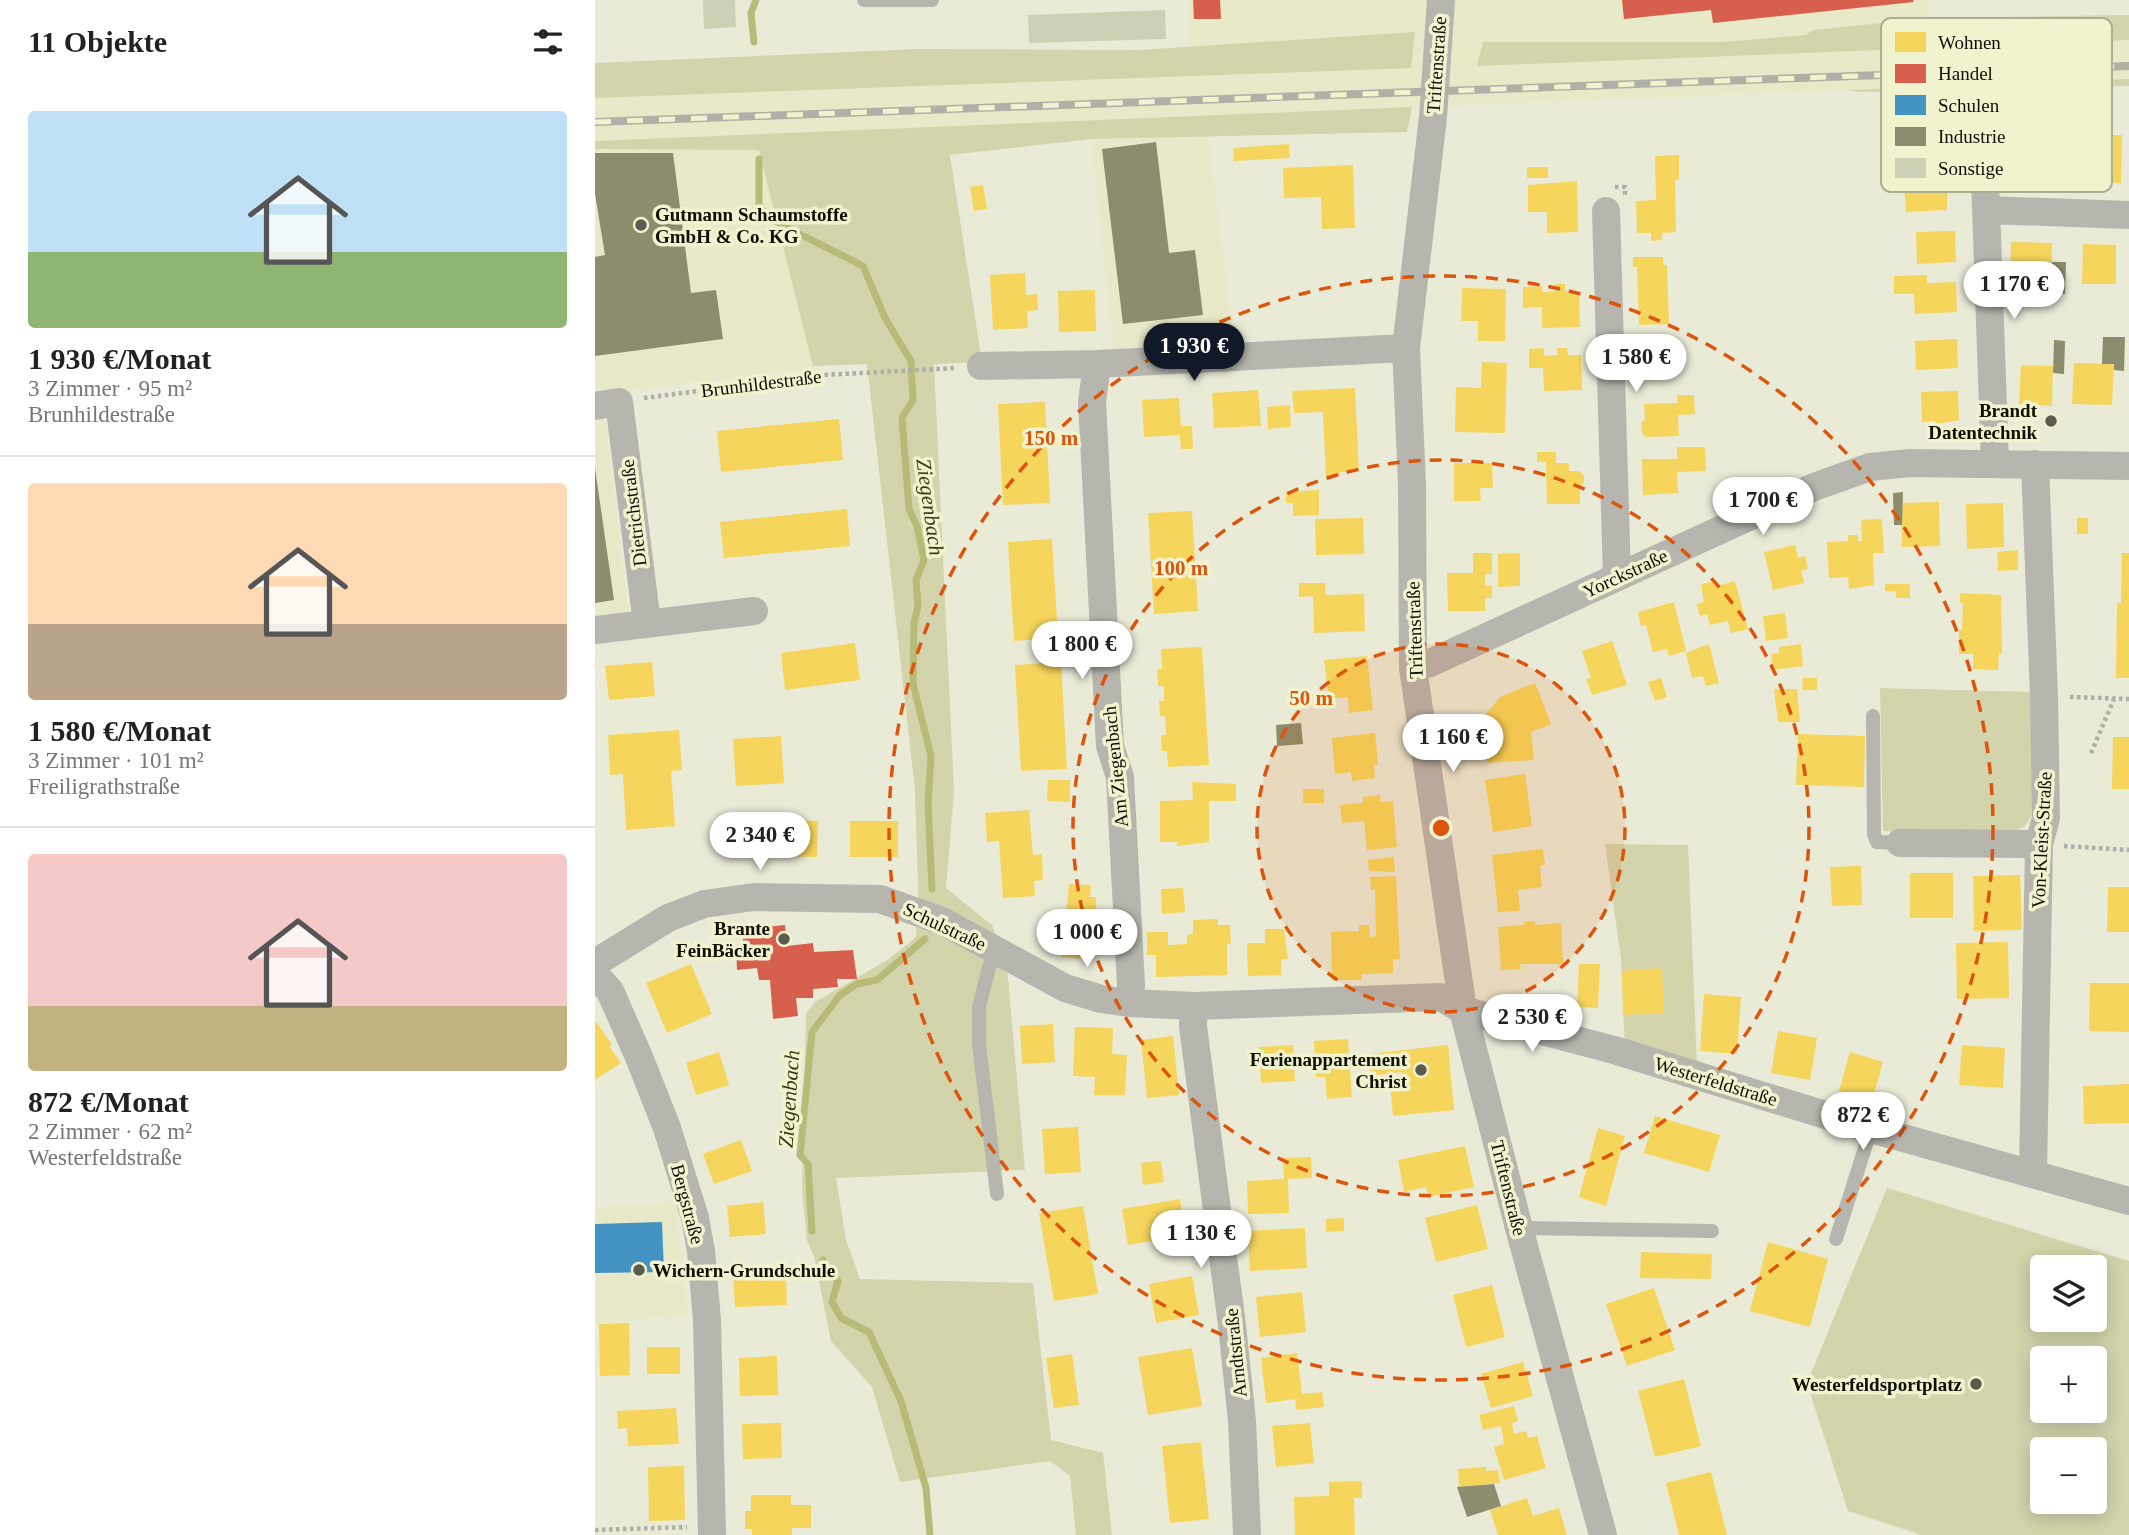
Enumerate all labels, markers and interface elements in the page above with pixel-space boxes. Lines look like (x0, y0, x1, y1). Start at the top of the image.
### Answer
street label: Triftenstraße (1423, 16, 1450, 114)
legend (1881, 18, 2112, 192)
icon: filters (529, 23, 567, 61)
text: 11 Objekte (28, 25, 167, 58)
text: Wohnen (1938, 32, 2001, 53)
text: Handel (1938, 63, 1993, 84)
text: Schulen (1938, 95, 2000, 116)
text: Industrie (1938, 126, 2006, 147)
icon: home (235, 157, 361, 283)
text: Sonstige (1938, 158, 2003, 179)
place label: Gutmann Schaumstoffe GmbH & Co. KG (655, 204, 848, 247)
marker: Gutmann Schaumstoffe GmbH & Co. KG (633, 217, 649, 233)
pin: 1 170 € (1949, 262, 2079, 321)
text: 1 170 € (1980, 271, 2049, 296)
pin: 1 930 € (1129, 324, 1259, 383)
text: 1 930 € (1160, 333, 1229, 358)
pin: 1 580 € (1571, 334, 1701, 394)
text: 1 930 €/Monat (28, 342, 211, 375)
text: 1 580 € (1602, 344, 1671, 369)
street label: Brunhildestraße (700, 366, 823, 401)
text: 3 Zimmer · 95 m² (28, 376, 192, 401)
place label: Brandt Datentechnik (1928, 400, 2038, 443)
text: Brunhildestraße (28, 402, 175, 427)
marker: Brandt Datentechnik (2043, 413, 2059, 429)
text: 150 m (1024, 426, 1079, 450)
water label: Ziegenbach (911, 457, 949, 557)
street label: Dietrichstraße (617, 458, 650, 568)
pin: 1 700 € (1698, 477, 1828, 537)
text: 1 700 € (1729, 487, 1798, 512)
icon: home (235, 529, 361, 655)
street label: Yorckstraße (1580, 545, 1671, 602)
text: 100 m (1154, 556, 1209, 580)
street label: Triftenstraße (1402, 581, 1427, 679)
pin: 1 800 € (1017, 622, 1147, 681)
text: 1 800 € (1048, 631, 1117, 656)
text: 50 m (1289, 686, 1333, 710)
street label: Am Ziegenbach (1099, 705, 1132, 829)
text: 1 580 €/Monat (28, 714, 211, 747)
pin: 1 160 € (1388, 714, 1518, 774)
text: 1 160 € (1419, 724, 1488, 749)
text: 3 Zimmer · 101 m² (28, 748, 204, 773)
street label: Von-Kleist-Straße (2027, 771, 2056, 909)
text: Freiligrathstraße (28, 774, 180, 799)
pin: 2 340 € (695, 812, 825, 872)
centre of rings (1429, 816, 1453, 840)
text: 2 340 € (726, 822, 795, 847)
street label: Schulstraße (900, 898, 989, 955)
icon: home (235, 900, 361, 1026)
pin: 1 000 € (1022, 909, 1152, 969)
place label: Brante FeinBäcker (676, 918, 771, 961)
text: 1 000 € (1053, 919, 1122, 944)
marker: Brante FeinBäcker (776, 931, 792, 947)
pin: 2 530 € (1467, 995, 1597, 1054)
text: 2 530 € (1498, 1004, 1567, 1029)
water label: Ziegenbach (774, 1049, 804, 1149)
place label: Ferienappartement Christ (1250, 1049, 1408, 1092)
street label: Westerfeldstraße (1652, 1053, 1780, 1110)
marker: Ferienappartement Christ (1413, 1062, 1429, 1078)
text: 872 €/Monat (28, 1085, 189, 1118)
pin: 872 € (1814, 1092, 1912, 1152)
text: 872 € (1837, 1102, 1889, 1127)
text: 2 Zimmer · 62 m² (28, 1119, 192, 1144)
street label: Triftenstraße (1487, 1138, 1530, 1238)
text: Westerfeldstraße (28, 1145, 182, 1170)
street label: Bergstraße (667, 1162, 708, 1246)
pin: 1 130 € (1136, 1210, 1266, 1270)
text: 1 130 € (1167, 1220, 1236, 1245)
map controls (2030, 1255, 2107, 1514)
button: layers (2030, 1255, 2107, 1332)
place label: Wichern-Grundschule (653, 1260, 835, 1281)
marker: Wichern-Grundschule (631, 1262, 647, 1278)
street label: Arndtstraße (1220, 1307, 1251, 1399)
button: + (2030, 1346, 2107, 1423)
place label: Westerfeldsportplatz (1792, 1374, 1963, 1395)
marker: Westerfeldsportplatz (1968, 1376, 1984, 1392)
button: − (2030, 1437, 2107, 1514)

